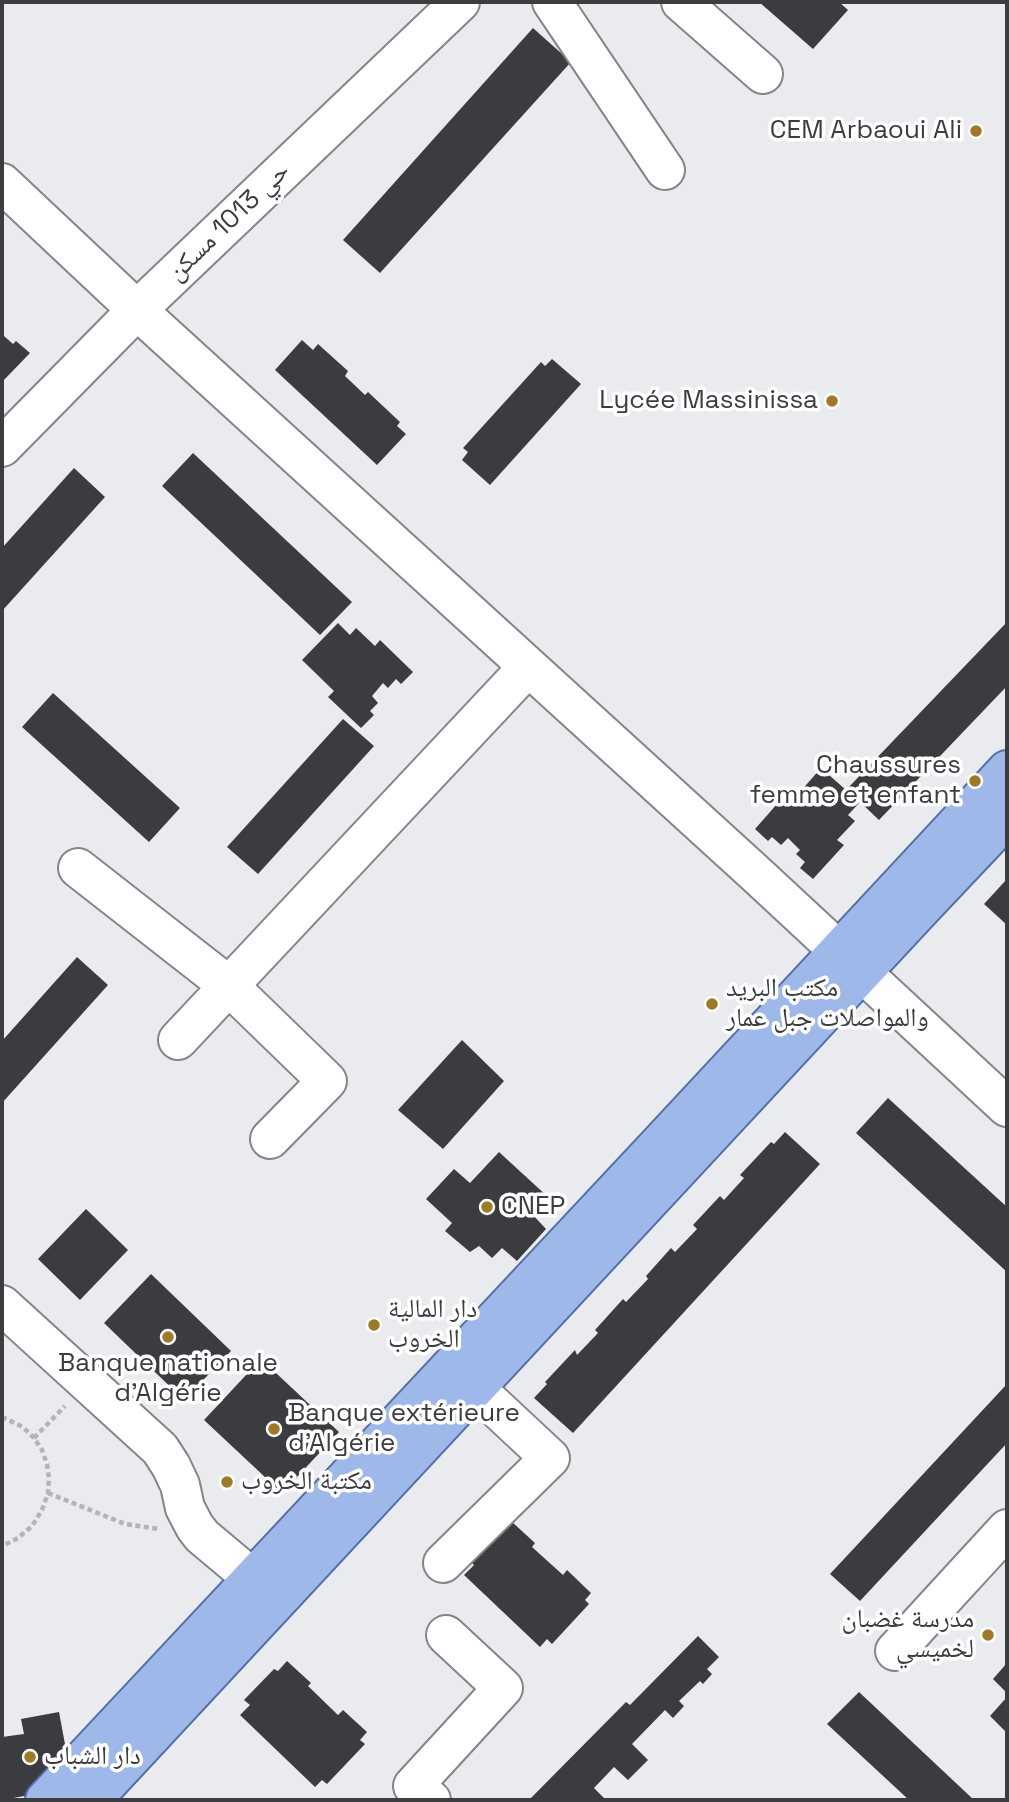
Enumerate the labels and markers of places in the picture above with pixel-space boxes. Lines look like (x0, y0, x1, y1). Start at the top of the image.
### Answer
place label: CEM Arbaoui Ali (770, 115, 962, 147)
marker: CEM Arbaoui Ali (968, 123, 984, 139)
place label: Lycée Massinissa (599, 385, 818, 417)
marker: Lycée Massinissa (824, 393, 840, 409)
place label: Chaussures femme et enfant (750, 750, 961, 812)
marker: Chaussures femme et enfant (967, 773, 983, 789)
place label: مكتب البريد والمواصلات جبل عمار (726, 973, 929, 1034)
marker: مكتب البريد والمواصلات جبل عمار (704, 996, 720, 1012)
place label: CNEP (501, 1191, 565, 1223)
marker: CNEP (479, 1199, 495, 1215)
place label: دار المالية الخروب (388, 1294, 477, 1356)
marker: دار المالية الخروب (366, 1317, 382, 1333)
marker: Banque nationale d'Algérie (160, 1329, 176, 1345)
place label: Banque nationale d'Algérie (58, 1348, 278, 1410)
place label: Banque extérieure d'Algérie (288, 1398, 520, 1460)
marker: Banque extérieure d'Algérie (266, 1421, 282, 1437)
place label: مكتبة الخروب (241, 1466, 372, 1498)
marker: مكتبة الخروب (219, 1474, 235, 1490)
place label: مدرسة غضبان لخميسي (841, 1604, 974, 1666)
marker: مدرسة غضبان لخميسي (980, 1627, 996, 1643)
place label: دار الشباب (44, 1741, 141, 1773)
marker: دار الشباب (22, 1749, 38, 1765)

